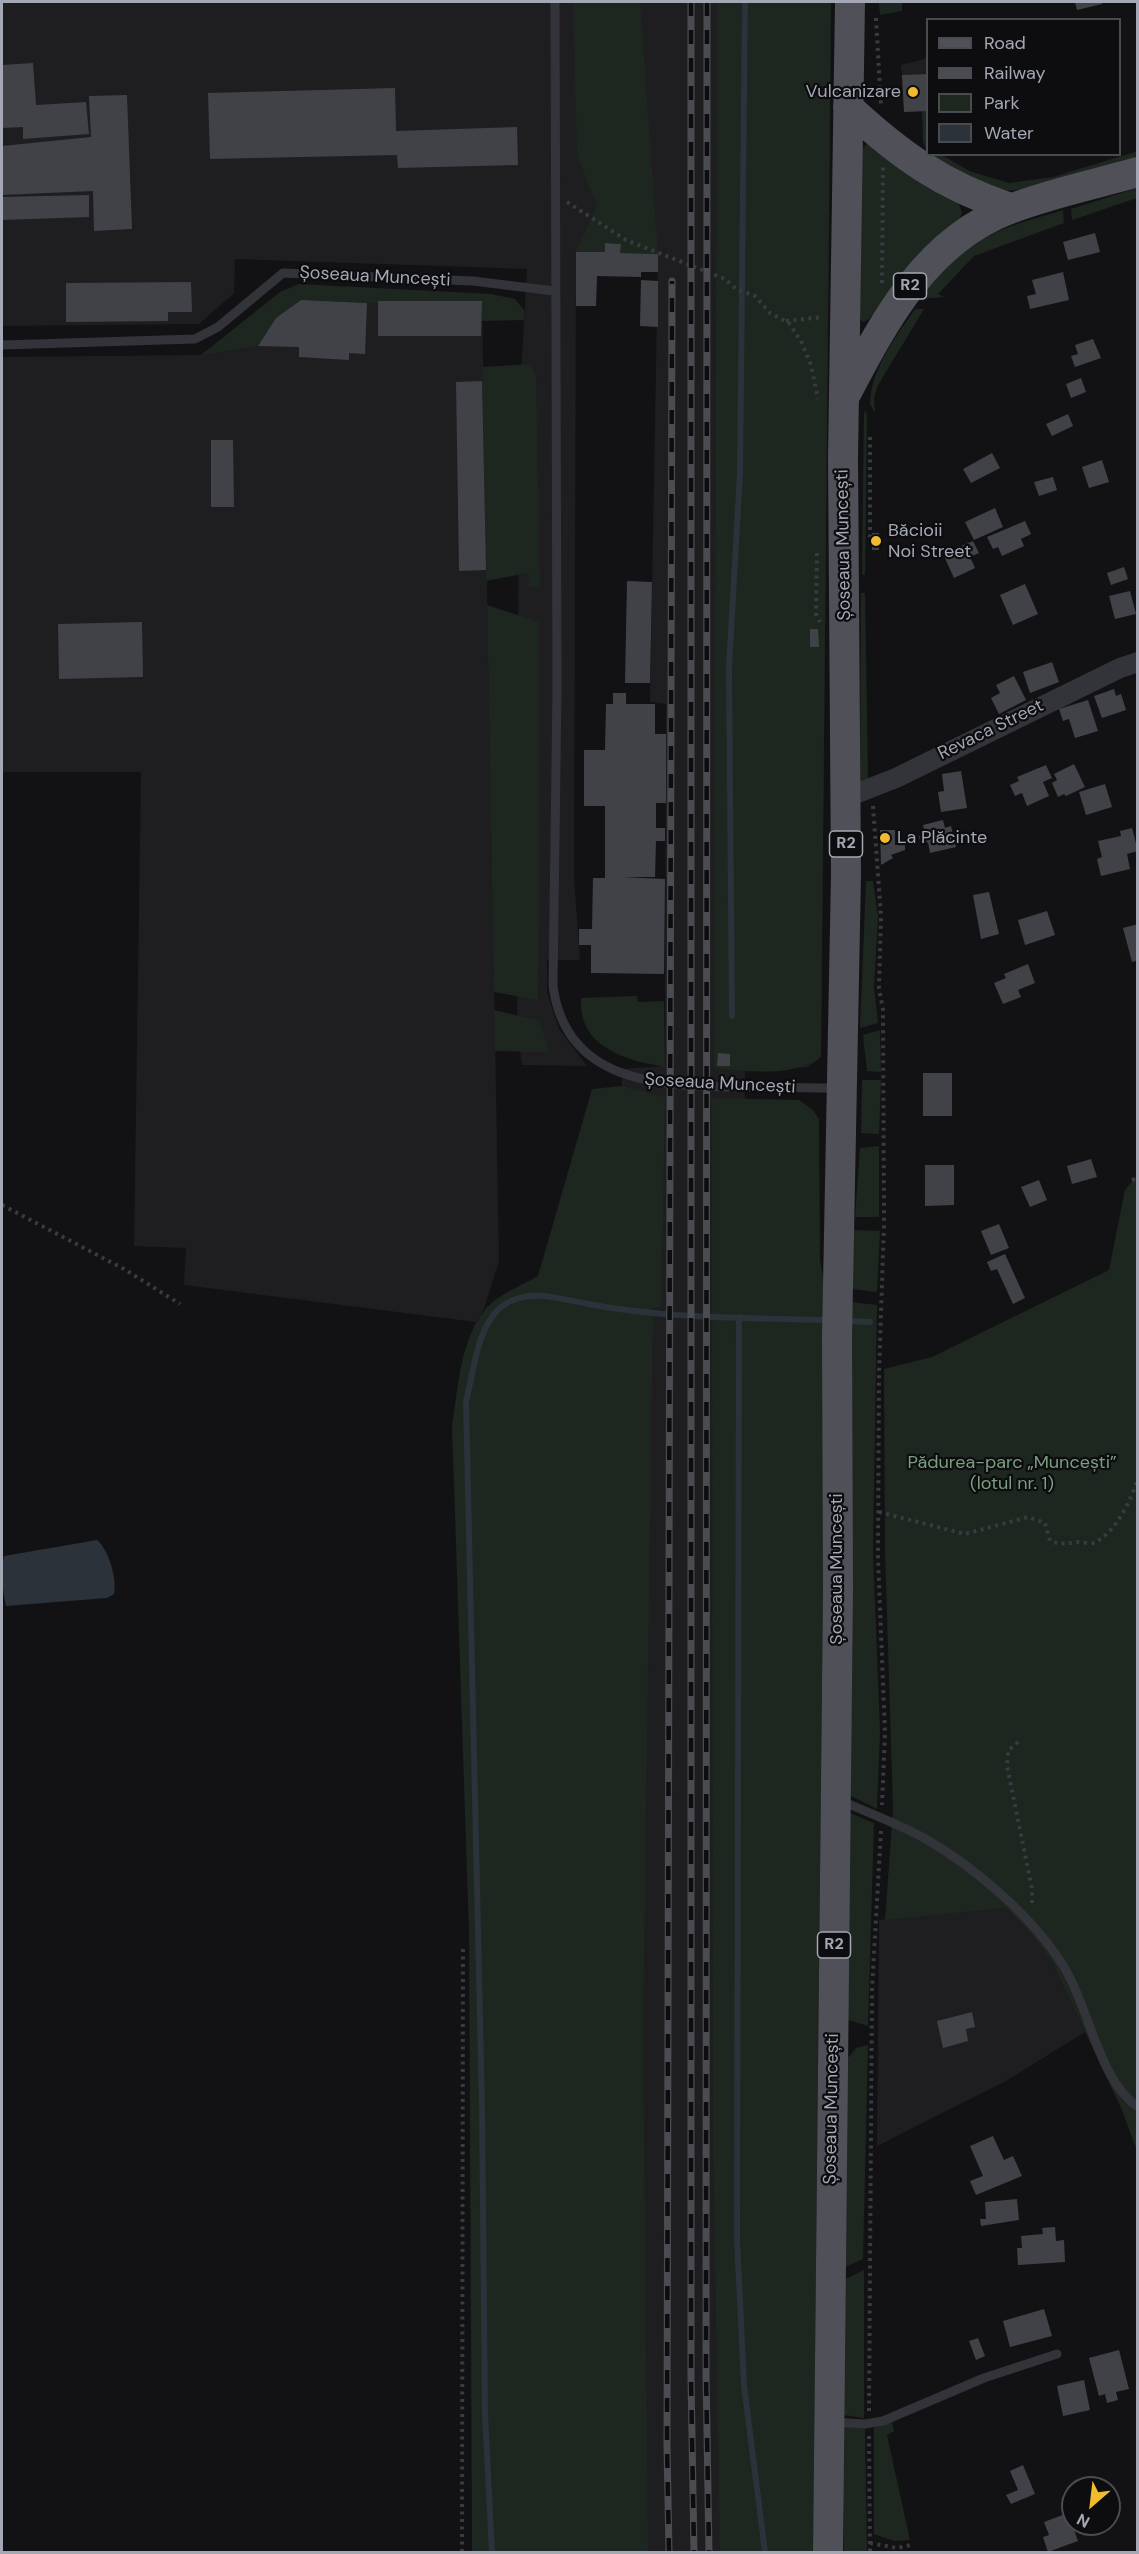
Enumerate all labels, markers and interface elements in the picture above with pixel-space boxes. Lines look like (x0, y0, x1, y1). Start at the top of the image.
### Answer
legend (926, 18, 1121, 156)
text: Road (984, 31, 1026, 55)
text: Railway (984, 61, 1046, 85)
place label: Vulcanizare (806, 81, 901, 103)
marker: Vulcanizare (906, 85, 920, 99)
text: Park (984, 91, 1020, 115)
text: Water (984, 121, 1034, 145)
street label: Șoseaua Muncești (299, 262, 451, 292)
road number: R2 (894, 273, 926, 299)
street label: Șoseaua Muncești (832, 469, 856, 621)
place label: Băcioii Noi Street (888, 520, 971, 562)
marker: Băcioii Noi Street (869, 534, 883, 548)
street label: Revaca Street (935, 695, 1047, 765)
place label: La Plăcinte (897, 827, 987, 849)
road number: R2 (830, 831, 862, 857)
marker: La Plăcinte (878, 831, 892, 845)
street label: Șoseaua Muncești (644, 1069, 796, 1099)
park label: Pădurea-parc „Muncești” (lotul nr. 1) (907, 1452, 1117, 1494)
street label: Șoseaua Muncești (826, 1493, 848, 1645)
road number: R2 (818, 1932, 850, 1958)
street label: Șoseaua Muncești (820, 2033, 844, 2185)
north arrow (1061, 2476, 1121, 2536)
text: N (1073, 2509, 1093, 2533)

